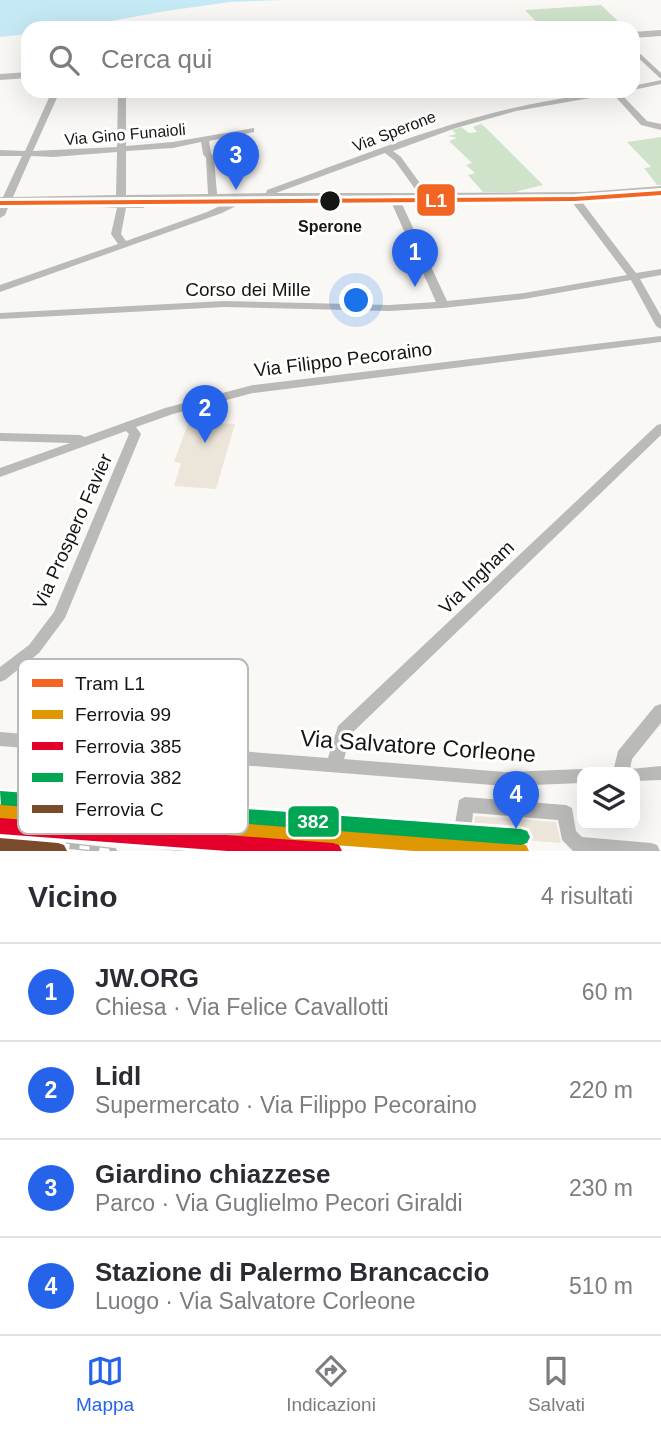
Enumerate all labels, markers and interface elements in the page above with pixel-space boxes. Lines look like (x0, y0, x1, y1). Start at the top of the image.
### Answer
search box (21, 21, 640, 98)
icon: search (45, 41, 83, 79)
text: Cerca qui (101, 44, 212, 74)
street label: Via Sperone (350, 108, 438, 155)
street label: Via Gino Funaioli (64, 121, 186, 148)
pin: 3 (213, 132, 259, 190)
line badge: L1 (416, 183, 456, 217)
marker: Sperone (318, 189, 342, 213)
text: L1 (425, 190, 448, 211)
place label: Sperone (298, 218, 362, 235)
pin: 1 (392, 229, 438, 287)
street label: Corso dei Mille (185, 279, 311, 300)
your location (339, 283, 373, 317)
street label: Via Filippo Pecoraino (253, 338, 433, 381)
pin: 2 (182, 385, 228, 443)
street label: Via Prospero Favier (29, 450, 116, 612)
street label: Via Ingham (435, 537, 518, 618)
legend (18, 659, 248, 834)
text: Tram L1 (75, 673, 145, 694)
text: Ferrovia 99 (75, 704, 171, 725)
street label: Via Salvatore Corleone (299, 725, 537, 767)
text: Ferrovia 385 (75, 736, 182, 757)
text: Ferrovia 382 (75, 767, 182, 788)
map controls (577, 767, 640, 830)
button: layers (577, 767, 640, 830)
pin: 4 (493, 771, 539, 829)
text: Ferrovia C (75, 799, 164, 820)
line badge: 382 (287, 805, 340, 838)
text: 382 (297, 811, 329, 832)
text: Vicino (28, 880, 117, 913)
text: 4 risultati (541, 883, 633, 909)
text: JW.ORG (95, 963, 199, 993)
text: 1 (45, 979, 57, 1005)
text: 60 m (582, 979, 633, 1005)
text: Chiesa · Via Felice Cavallotti (95, 994, 389, 1020)
text: Lidl (95, 1061, 141, 1091)
text: 2 (45, 1077, 57, 1103)
text: 220 m (569, 1077, 633, 1103)
text: Supermercato · Via Filippo Pecoraino (95, 1092, 477, 1118)
text: Giardino chiazzese (95, 1159, 331, 1189)
text: 3 (45, 1175, 57, 1201)
text: 230 m (569, 1175, 633, 1201)
text: Parco · Via Guglielmo Pecori Giraldi (95, 1190, 463, 1216)
text: Stazione di Palermo Brancaccio (95, 1257, 489, 1287)
text: 4 (45, 1273, 57, 1299)
text: 510 m (569, 1273, 633, 1299)
text: Luogo · Via Salvatore Corleone (95, 1288, 416, 1314)
tab: Mappa (76, 1352, 134, 1416)
tab: Indicazioni (286, 1352, 376, 1416)
tab: Salvati (528, 1352, 585, 1416)

